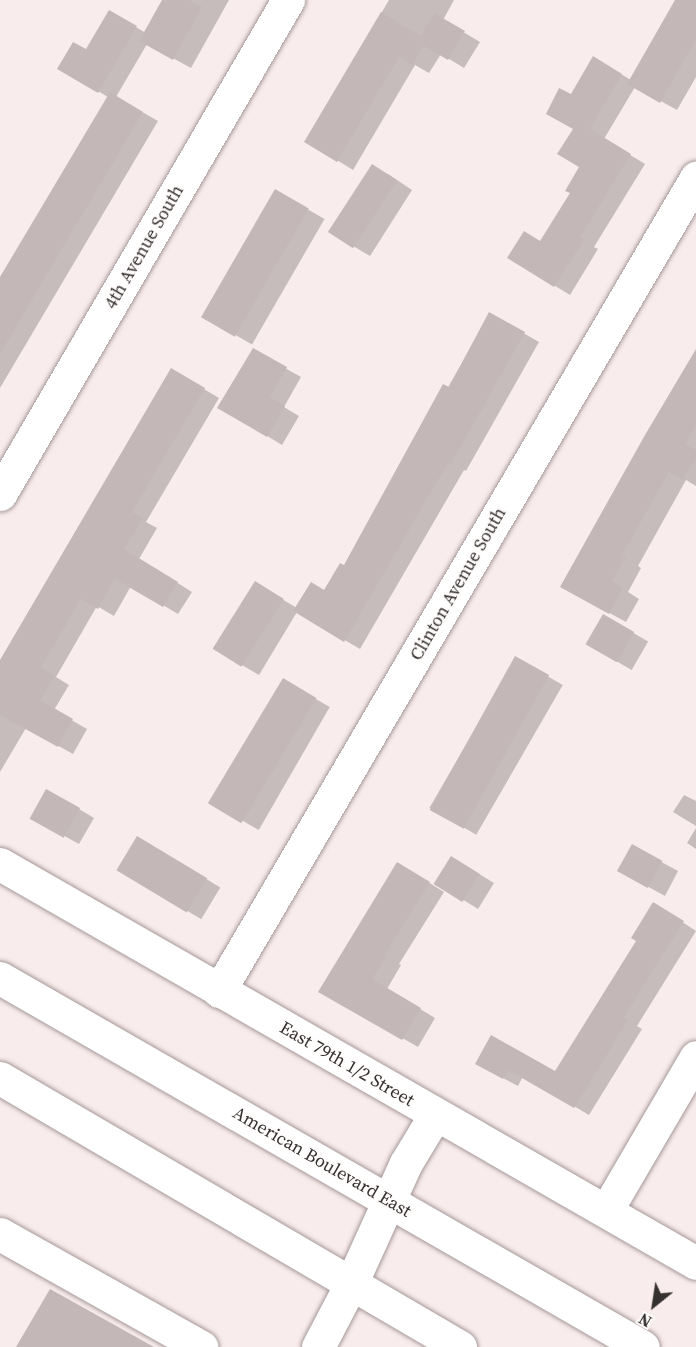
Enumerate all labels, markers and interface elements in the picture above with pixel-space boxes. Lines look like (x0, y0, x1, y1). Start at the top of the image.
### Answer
street label: 4th Avenue South (100, 181, 188, 313)
street label: Clinton Avenue South (405, 504, 511, 664)
street label: East 79th 1/2 Street (276, 1017, 418, 1111)
street label: American Boulevard East (229, 1102, 415, 1222)
north arrow (624, 1275, 684, 1335)
text: N (634, 1308, 656, 1333)

